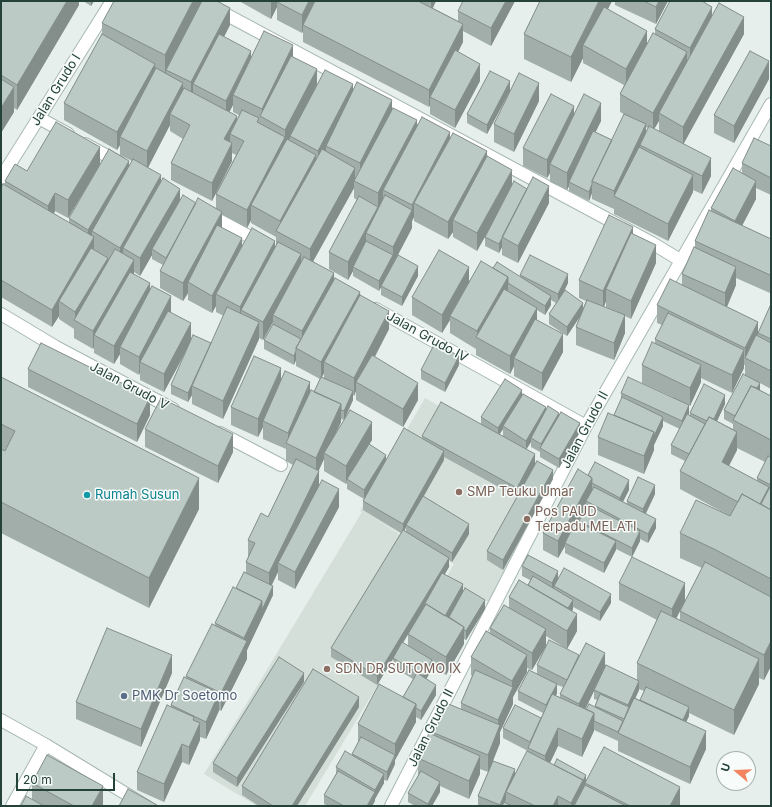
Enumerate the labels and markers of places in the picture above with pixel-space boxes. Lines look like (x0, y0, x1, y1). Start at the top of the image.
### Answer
place label: SMP Teuku Umar (467, 484, 573, 500)
place label: Rumah Susun (95, 487, 179, 503)
marker: SMP Teuku Umar (454, 487, 464, 497)
marker: Rumah Susun (82, 490, 92, 500)
place label: Pos PAUD Terpadu MELATI (535, 504, 636, 535)
marker: Pos PAUD Terpadu MELATI (522, 514, 532, 524)
place label: SDN DR SUTOMO IX (335, 661, 461, 677)
marker: SDN DR SUTOMO IX (322, 664, 332, 674)
place label: PMK Dr Soetomo (132, 688, 237, 704)
marker: PMK Dr Soetomo (119, 691, 129, 701)

